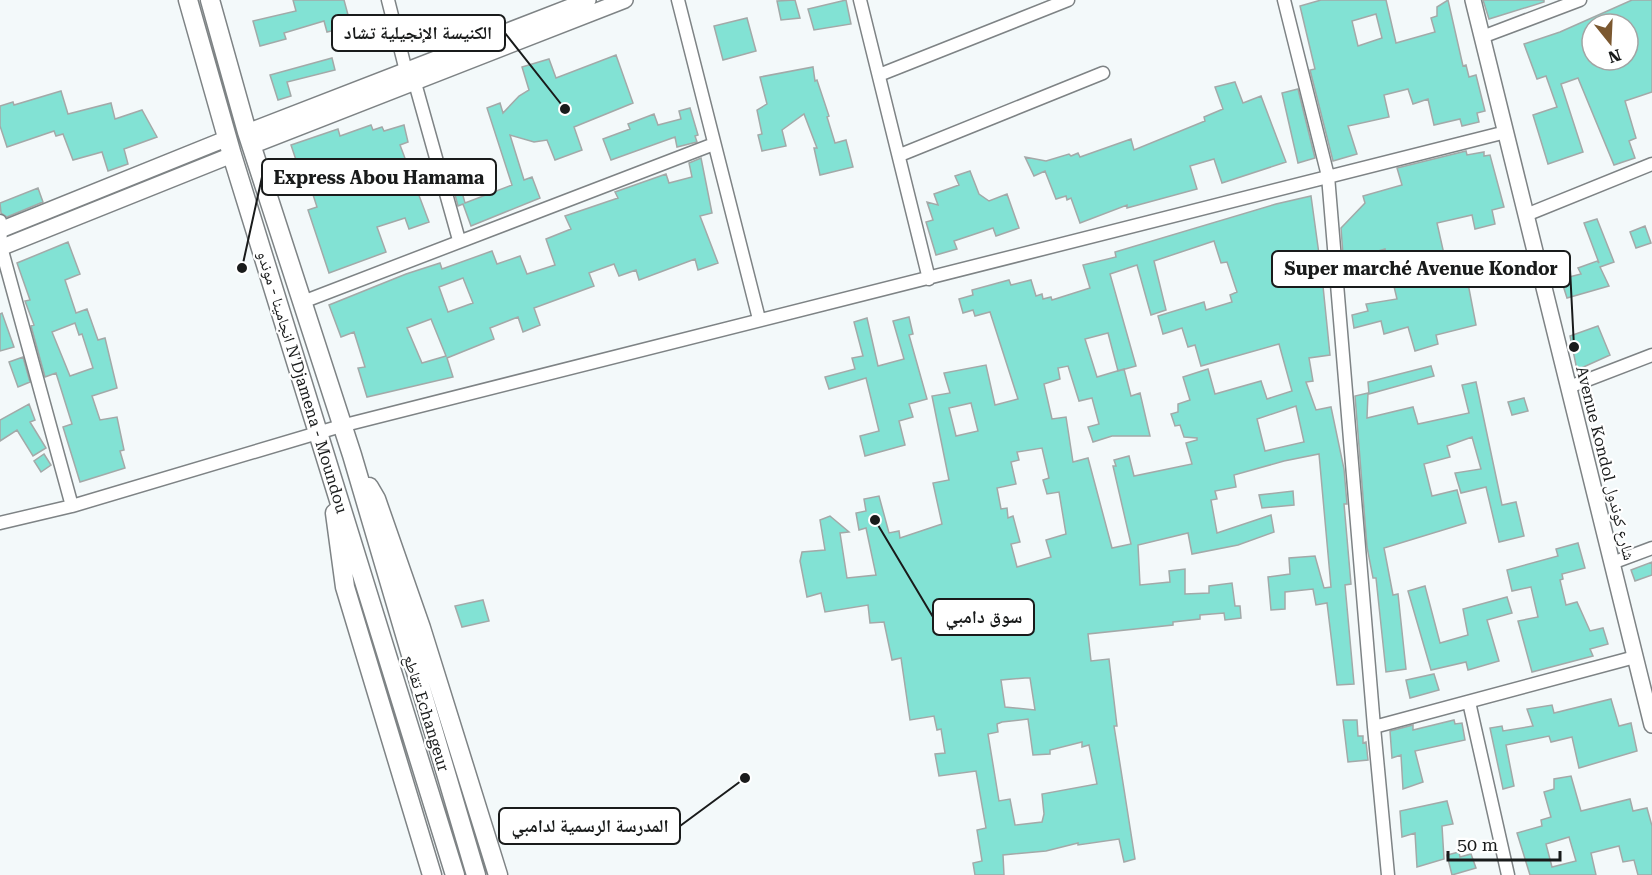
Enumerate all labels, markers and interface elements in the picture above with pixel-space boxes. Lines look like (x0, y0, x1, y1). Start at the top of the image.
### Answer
north arrow (1580, 12, 1640, 72)
callout: الكنيسة الإنجيلية تشاد (332, 15, 505, 51)
text: الكنيسة الإنجيلية تشاد (344, 22, 492, 43)
text: N (1606, 45, 1623, 67)
callout: Express Abou Hamama (262, 159, 496, 195)
text: Express Abou Hamama (274, 167, 485, 188)
street label: انجامينا - موندو N'Djamena - Moundou (253, 249, 352, 516)
callout: Super marché Avenue Kondor (1272, 251, 1570, 287)
text: Super marché Avenue Kondor (1284, 258, 1558, 279)
street label: Avenue Kondol شارع كوندول (1571, 364, 1639, 562)
callout: سوق دامبي (933, 599, 1034, 635)
text: سوق دامبي (946, 606, 1022, 631)
street label: تقاطع Echangeur (399, 653, 453, 774)
callout: المدرسة الرسمية لدامبي (499, 808, 680, 844)
text: المدرسة الرسمية لدامبي (511, 815, 669, 840)
scale bar (1448, 824, 1560, 862)
text: 50 m (1457, 834, 1498, 855)

